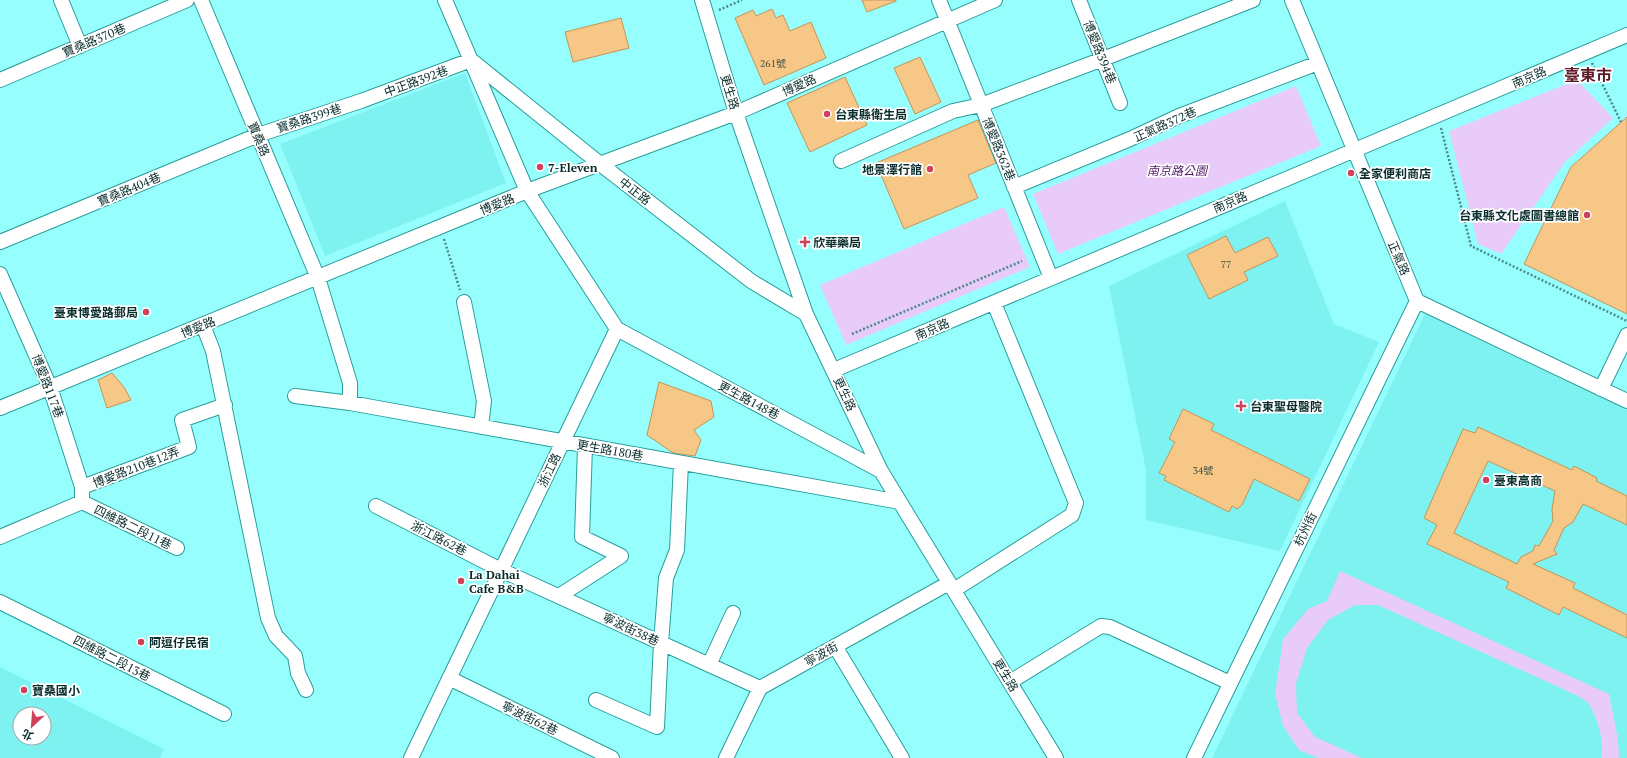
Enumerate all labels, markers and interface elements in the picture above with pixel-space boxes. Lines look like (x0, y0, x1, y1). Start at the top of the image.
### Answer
street label: 博愛路394巷 (1080, 18, 1120, 86)
street label: 寶桑路370巷 (60, 20, 128, 60)
house number: 261號 (760, 57, 786, 70)
street label: 中正路392巷 (382, 62, 450, 100)
street label: 南京路 (1509, 63, 1549, 91)
district label: 臺東市 (1564, 64, 1612, 86)
street label: 博愛路 (779, 71, 819, 99)
street label: 更生路 (718, 73, 742, 111)
street label: 寶桑路399巷 (275, 100, 343, 136)
street label: 正氣路372巷 (1131, 103, 1199, 145)
place label: 台東縣衛生局 (835, 107, 907, 122)
marker: 台東縣衛生局 (822, 109, 832, 119)
street label: 博愛路362巷 (979, 115, 1019, 183)
street label: 寶桑路 (245, 119, 273, 159)
place label: 7-Eleven (548, 160, 598, 175)
marker: 7-Eleven (535, 162, 545, 172)
place label: 地景澤行館 (862, 162, 922, 177)
park label: 南京路公園 (1147, 163, 1209, 178)
marker: 地景澤行館 (925, 164, 935, 174)
place label: 全家便利商店 (1359, 166, 1431, 181)
marker: 全家便利商店 (1346, 168, 1356, 178)
street label: 寶桑路404巷 (95, 169, 163, 209)
street label: 中正路 (616, 174, 654, 208)
street label: 南京路 (1210, 188, 1250, 216)
street label: 博愛路 (477, 190, 517, 218)
place label: 台東縣文化處圖書總館 (1459, 208, 1579, 223)
marker: 台東縣文化處圖書總館 (1582, 210, 1592, 220)
place label: 欣華藥局 (813, 235, 861, 250)
marker: 欣華藥局 (800, 237, 810, 247)
street label: 正氣路 (1385, 238, 1413, 278)
house number: 77 (1221, 258, 1231, 271)
place label: 臺東博愛路郵局 (54, 305, 138, 320)
marker: 臺東博愛路郵局 (141, 307, 151, 317)
street label: 博愛路 (178, 313, 218, 341)
street label: 南京路 (912, 315, 952, 343)
street label: 博愛路117巷 (29, 352, 67, 420)
street label: 更生路 (831, 375, 859, 413)
street label: 更生路148巷 (716, 378, 782, 422)
place label: 台東聖母醫院 (1250, 399, 1322, 414)
marker: 台東聖母醫院 (1235, 400, 1247, 412)
street label: 更生路180巷 (576, 437, 644, 463)
street label: 博愛路210巷12弄 (90, 444, 182, 490)
street label: 浙江路 (534, 451, 564, 489)
house number: 34號 (1193, 464, 1213, 477)
place label: 臺東高商 (1494, 473, 1542, 488)
marker: 臺東高商 (1481, 475, 1491, 485)
street label: 四維路二段11巷 (92, 502, 174, 552)
street label: 杭州街 (1290, 510, 1320, 548)
street label: 浙江路62巷 (409, 518, 469, 558)
place label: La Dahai Cafe B&B (469, 567, 524, 596)
marker: La Dahai Cafe B&B (456, 576, 466, 586)
street label: 寧波街38巷 (600, 609, 662, 649)
street label: 四維路二段13巷 (71, 632, 153, 684)
place label: 阿逗仔民宿 (149, 635, 209, 650)
marker: 阿逗仔民宿 (136, 637, 146, 647)
street label: 寧波街 (802, 639, 840, 669)
street label: 更生路 (990, 656, 1022, 694)
place label: 寶桑國小 (32, 683, 80, 698)
marker: 寶桑國小 (19, 685, 29, 695)
street label: 寧波街62巷 (499, 698, 561, 738)
north arrow (12, 706, 52, 746)
text: 北 (20, 726, 36, 744)

